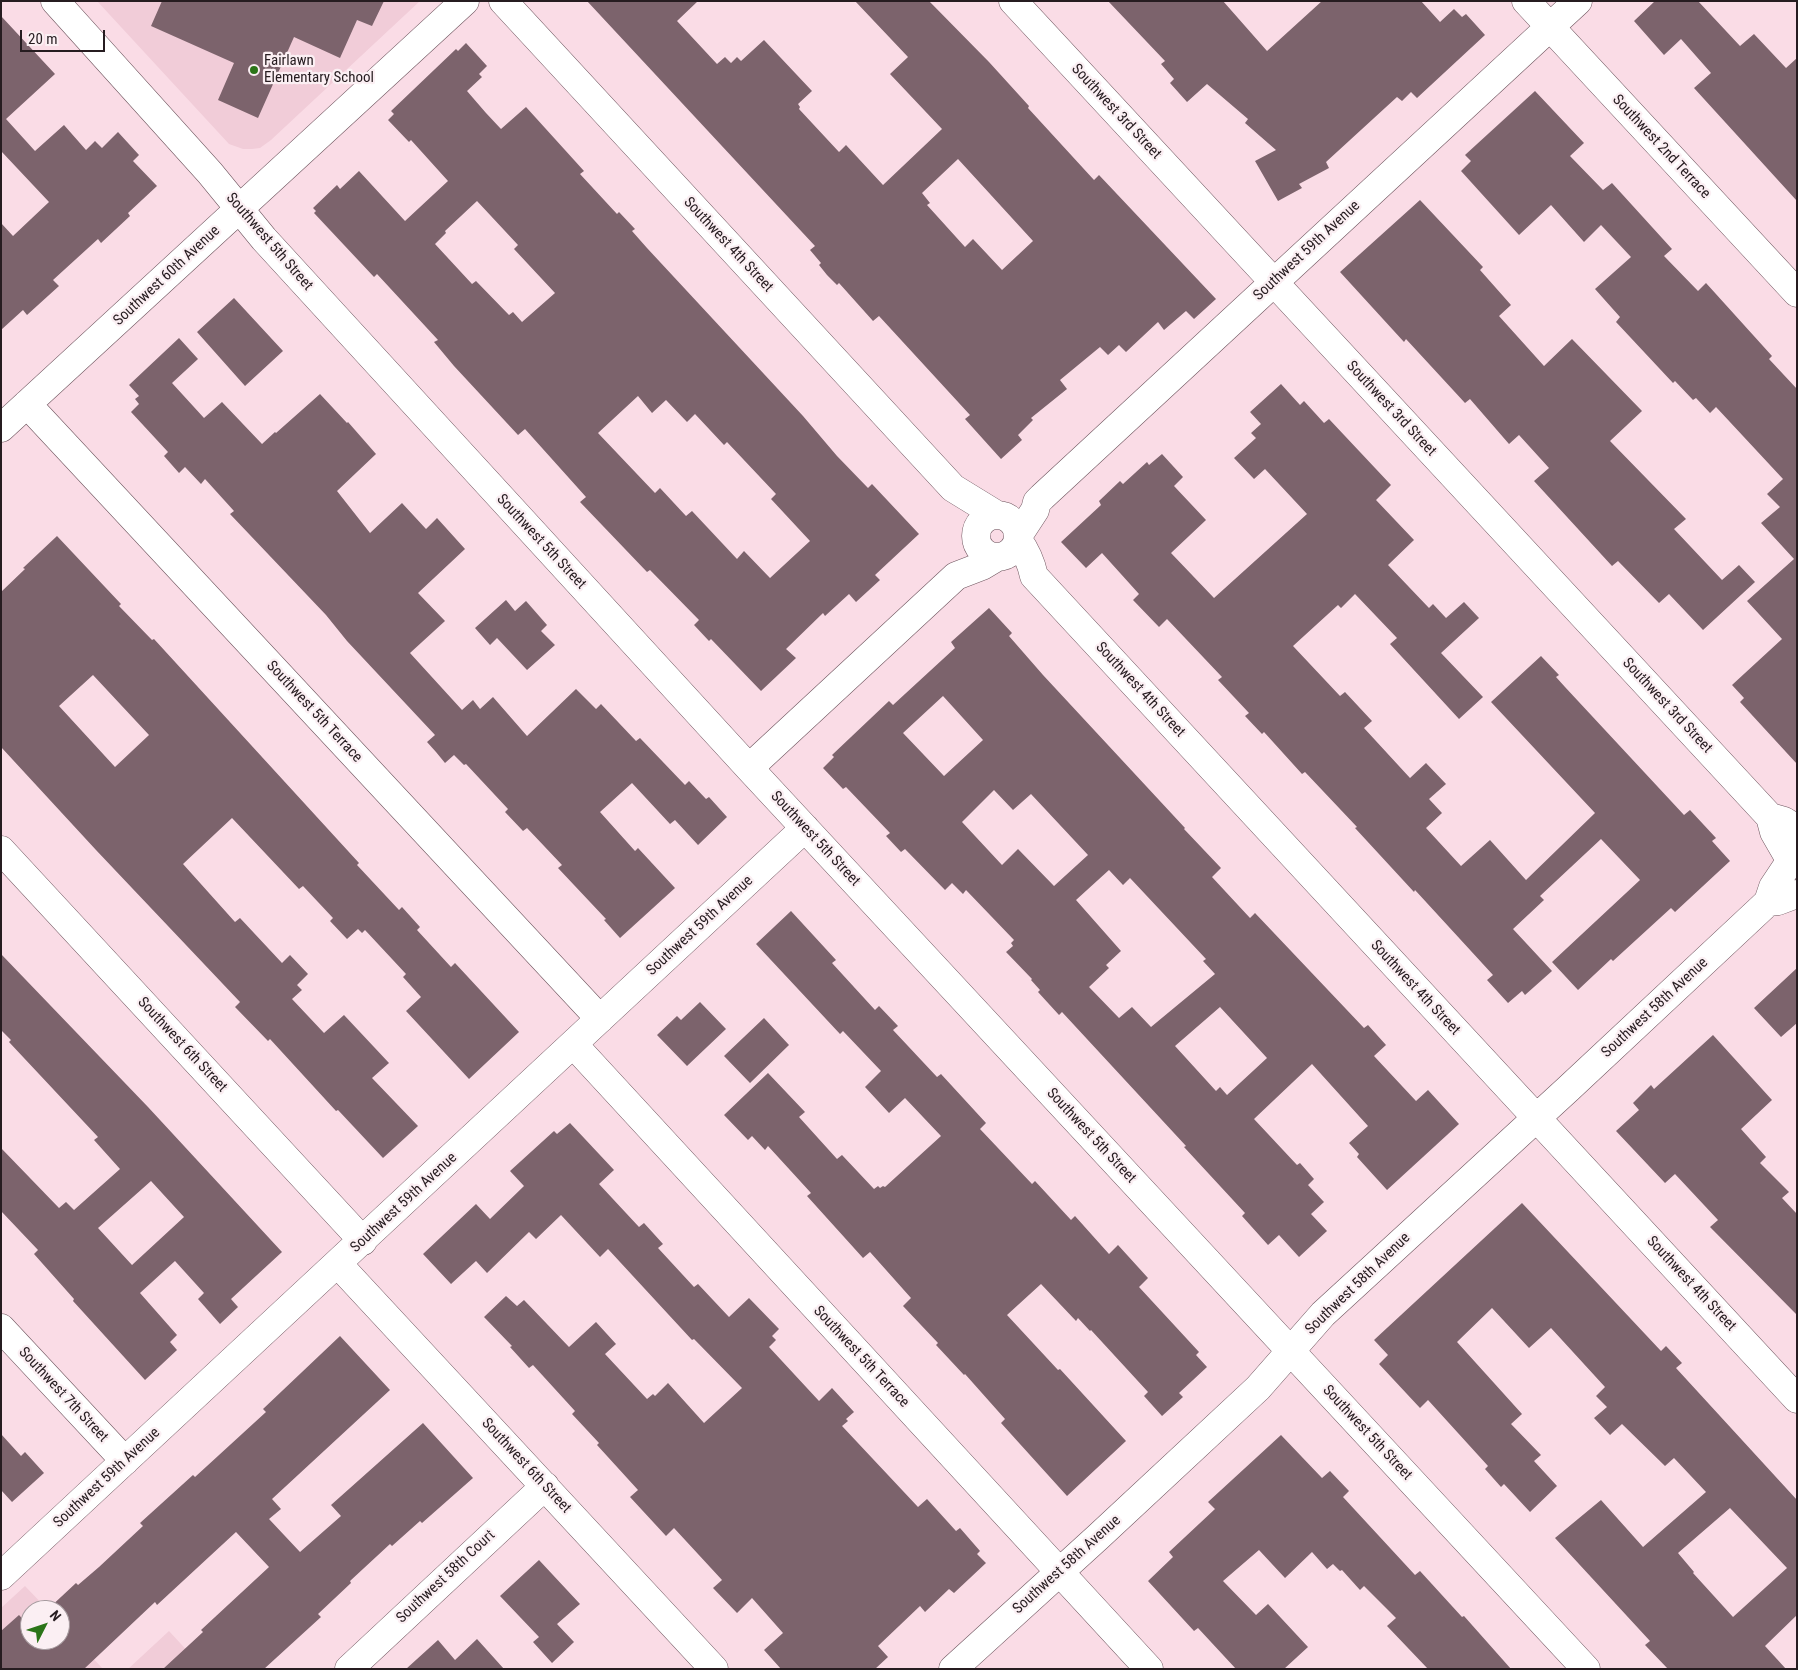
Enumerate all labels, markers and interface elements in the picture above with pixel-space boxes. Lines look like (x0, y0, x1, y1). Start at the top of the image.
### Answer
scale bar (22, 20, 108, 52)
text: 20 m (28, 30, 58, 48)
place label: Fairlawn Elementary School (264, 52, 374, 87)
street label: Southwest 3rd Street (1067, 61, 1165, 163)
marker: Fairlawn Elementary School (248, 64, 260, 76)
street label: Southwest 2nd Terrace (1608, 91, 1714, 203)
street label: Southwest 5th Street (222, 190, 316, 294)
street label: Southwest 4th Street (679, 194, 777, 296)
street label: Southwest 59th Avenue (1250, 197, 1364, 305)
street label: Southwest 60th Avenue (110, 222, 224, 330)
street label: Southwest 3rd Street (1342, 358, 1440, 460)
street label: Southwest 5th Street (492, 491, 590, 593)
street label: Southwest 4th Street (1091, 639, 1189, 741)
street label: Southwest 3rd Street (1618, 655, 1716, 757)
street label: Southwest 5th Terrace (262, 657, 366, 767)
street label: Southwest 5th Street (766, 788, 864, 890)
street label: Southwest 59th Avenue (643, 872, 757, 980)
street label: Southwest 4th Street (1366, 937, 1464, 1039)
street label: Southwest 58th Avenue (1598, 954, 1712, 1062)
street label: Southwest 6th Street (133, 994, 231, 1096)
street label: Southwest 5th Street (1042, 1085, 1140, 1187)
street label: Southwest 59th Avenue (347, 1149, 461, 1257)
street label: Southwest 58th Avenue (1302, 1229, 1414, 1339)
street label: Southwest 4th Street (1642, 1233, 1740, 1335)
street label: Southwest 5th Terrace (809, 1302, 913, 1412)
street label: Southwest 7th Street (14, 1344, 112, 1446)
street label: Southwest 5th Street (1318, 1382, 1416, 1484)
street label: Southwest 6th Street (477, 1415, 575, 1517)
street label: Southwest 59th Avenue (50, 1424, 164, 1532)
street label: Southwest 58th Avenue (1009, 1512, 1125, 1618)
street label: Southwest 58th Court (393, 1527, 499, 1627)
north arrow (20, 1600, 70, 1650)
text: N (47, 1607, 64, 1624)

